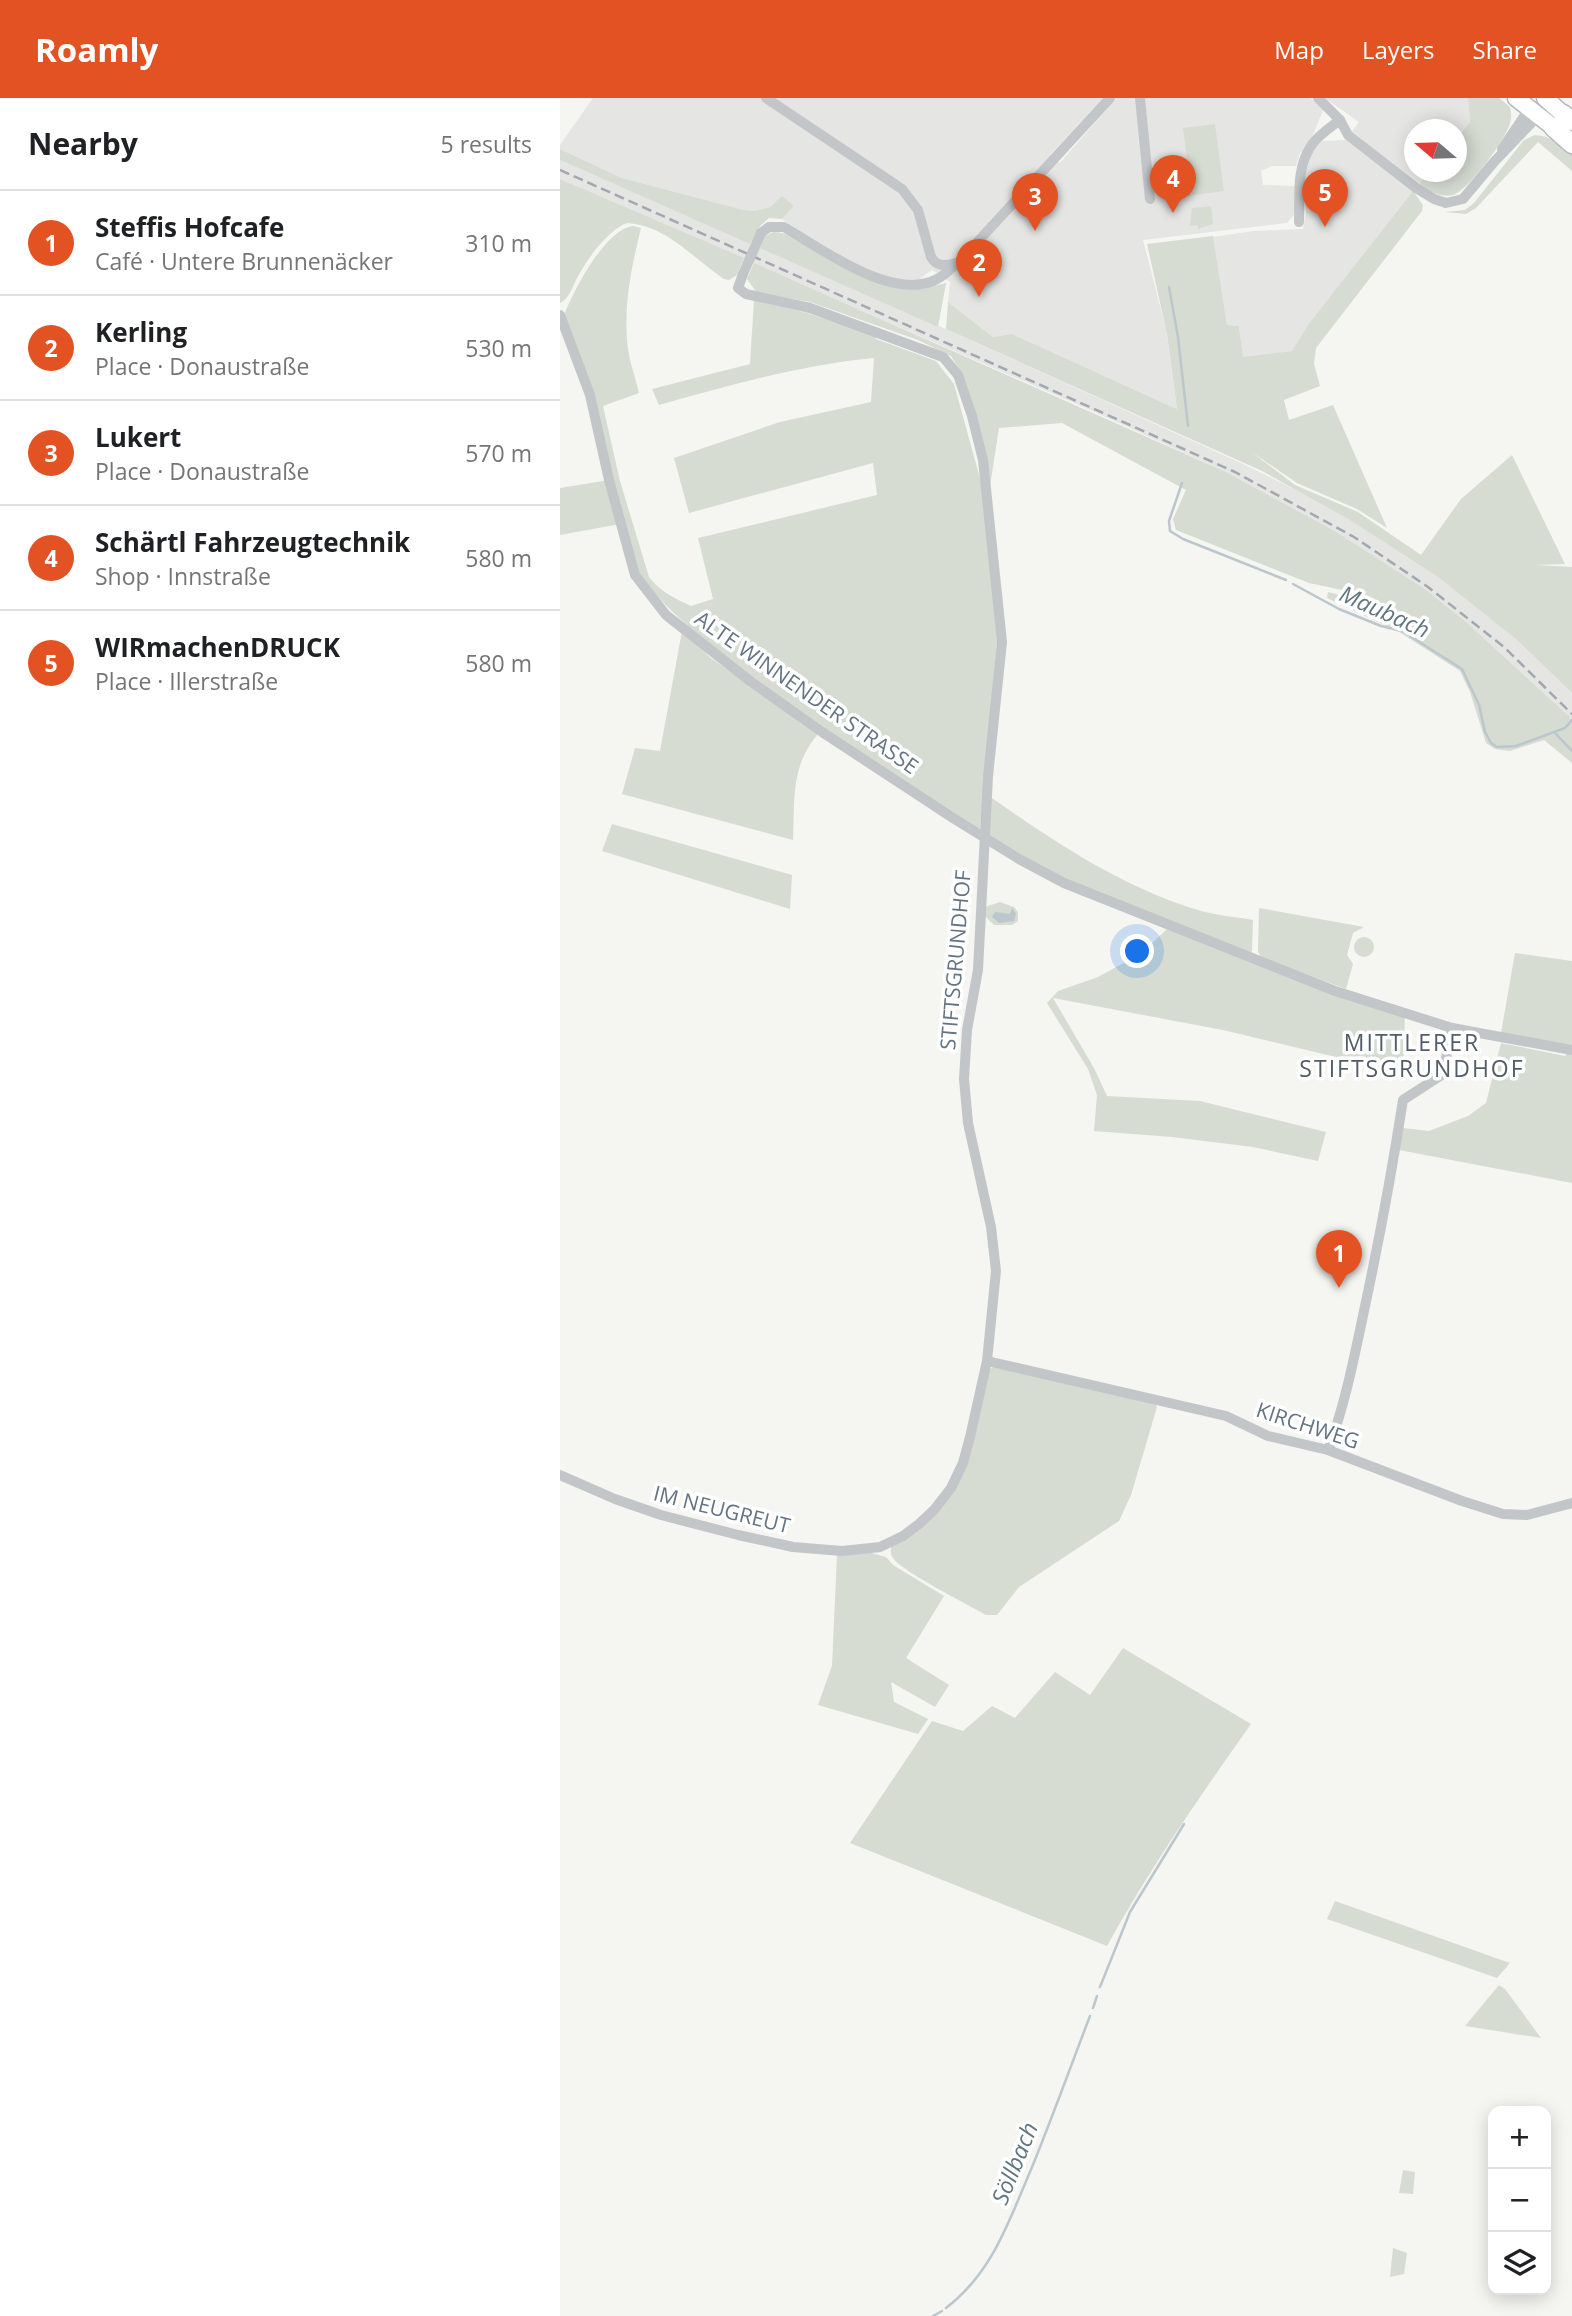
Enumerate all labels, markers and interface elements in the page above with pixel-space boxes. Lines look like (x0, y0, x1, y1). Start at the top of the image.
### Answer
text: Roamly (35, 27, 158, 72)
text: Map (1274, 33, 1324, 66)
text: Layers (1362, 33, 1435, 66)
text: Share (1473, 33, 1537, 66)
north arrow (1404, 119, 1467, 182)
text: Nearby (28, 123, 138, 164)
text: 5 results (441, 128, 532, 160)
pin: 4 (1150, 155, 1196, 213)
pin: 5 (1302, 169, 1348, 227)
pin: 3 (1012, 173, 1058, 231)
text: Steffis Hofcafe (95, 209, 284, 245)
text: 1 (44, 227, 58, 259)
text: 310 m (465, 227, 532, 259)
pin: 2 (956, 239, 1002, 297)
text: Café · Untere Brunnenäcker (95, 245, 393, 277)
text: Kerling (95, 314, 187, 350)
text: 2 (44, 332, 58, 364)
text: 530 m (465, 332, 532, 364)
text: Place · Donaustraße (95, 350, 309, 382)
text: Lukert (95, 419, 181, 455)
text: 3 (44, 437, 58, 469)
text: 570 m (465, 437, 532, 469)
text: Place · Donaustraße (95, 455, 309, 487)
text: Schärtl Fahrzeugtechnik (95, 524, 410, 560)
text: 4 (44, 542, 58, 574)
text: 580 m (465, 542, 532, 574)
text: Shop · Innstraße (95, 560, 271, 592)
water label: Maubach (1335, 577, 1435, 645)
street label: ALTE WINNENDER STRASSE (690, 604, 924, 780)
text: WIRmachenDRUCK (95, 629, 340, 665)
text: 5 (44, 647, 58, 679)
text: 580 m (465, 647, 532, 679)
text: Place · Illerstraße (95, 665, 278, 697)
street label: STIFTSGRUNDHOF (933, 869, 977, 1051)
your location (1120, 934, 1154, 968)
district label: MITTLERER STIFTSGRUNDHOF (1299, 1026, 1525, 1084)
pin: 1 (1316, 1230, 1362, 1288)
street label: KIRCHWEG (1253, 1395, 1363, 1455)
street label: IM NEUGREUT (651, 1479, 794, 1540)
map controls (1488, 2106, 1551, 2295)
button: + (1488, 2106, 1551, 2169)
water label: Söllbach (983, 2117, 1045, 2209)
button: − (1488, 2169, 1551, 2232)
button: layers (1488, 2232, 1551, 2295)

